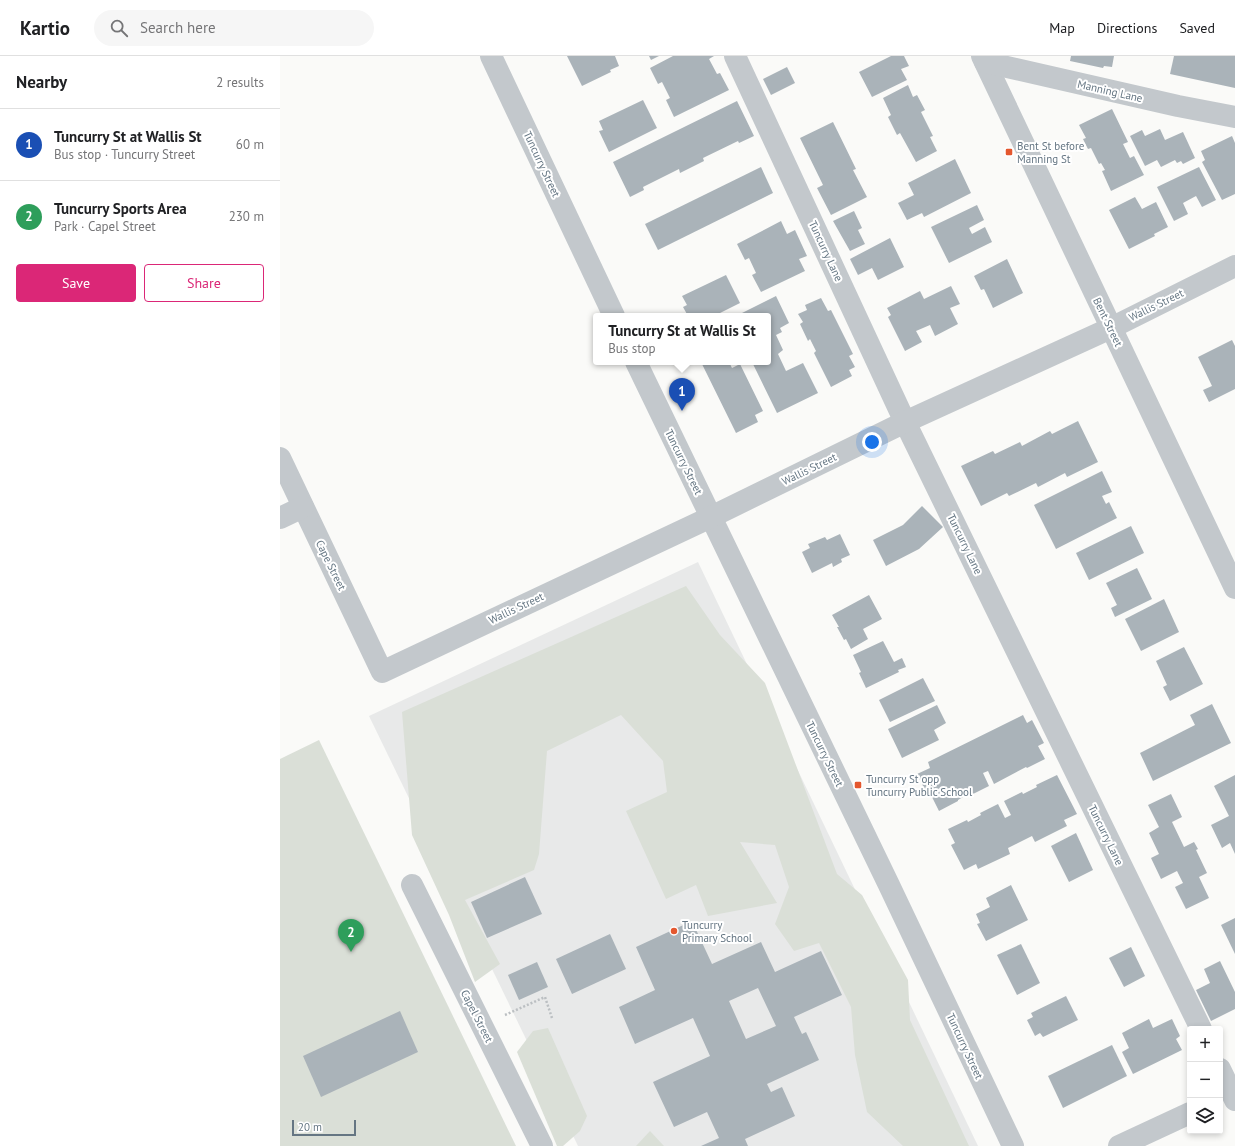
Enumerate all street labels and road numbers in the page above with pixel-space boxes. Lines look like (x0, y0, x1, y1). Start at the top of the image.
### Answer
street label: Manning Lane (1076, 77, 1144, 105)
street label: Tuncurry Street (521, 129, 563, 199)
street label: Tuncurry Lane (806, 218, 846, 284)
street label: Wallis Street (1126, 286, 1186, 324)
street label: Bent Street (1090, 295, 1126, 349)
street label: Tuncurry Street (662, 427, 706, 497)
street label: Wallis Street (779, 450, 839, 488)
street label: Tuncurry Lane (944, 512, 986, 577)
street label: Cape Street (313, 538, 349, 593)
street label: Wallis Street (486, 589, 546, 627)
street label: Tuncurry Street (803, 719, 847, 789)
street label: Tuncurry Lane (1085, 803, 1127, 868)
street label: Capel Street (458, 987, 496, 1045)
street label: Tuncurry Street (944, 1011, 986, 1081)

